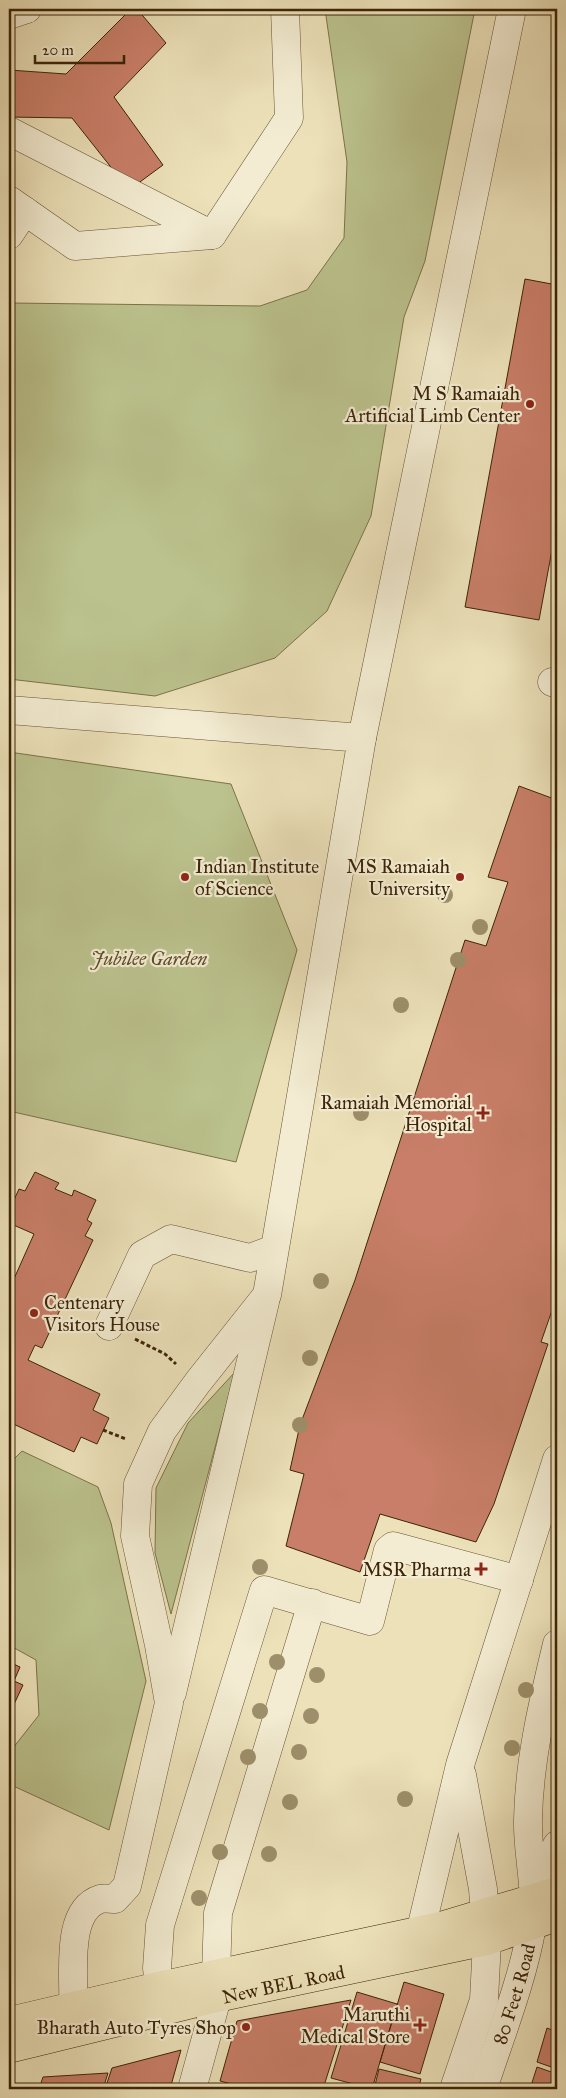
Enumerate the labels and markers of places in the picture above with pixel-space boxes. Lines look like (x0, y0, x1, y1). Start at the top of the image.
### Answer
place label: M S Ramaiah Artificial Limb Center (344, 382, 521, 427)
marker: M S Ramaiah Artificial Limb Center (524, 398, 536, 410)
place label: Indian Institute of Science (195, 855, 319, 900)
place label: MS Ramaiah University (346, 855, 451, 900)
marker: Indian Institute of Science (179, 871, 191, 883)
marker: MS Ramaiah University (454, 871, 466, 883)
place label: Ramaiah Memorial Hospital (320, 1091, 473, 1136)
marker: Ramaiah Memorial Hospital (476, 1106, 490, 1120)
place label: Centenary Visitors House (43, 1291, 160, 1336)
marker: Centenary Visitors House (28, 1307, 40, 1319)
place label: MSR Pharma (362, 1558, 472, 1581)
marker: MSR Pharma (475, 1563, 487, 1575)
place label: Maruthi Medical Store (301, 2003, 410, 2048)
place label: Bharath Auto Tyres Shop (37, 2016, 236, 2039)
marker: Maruthi Medical Store (414, 2019, 426, 2031)
marker: Bharath Auto Tyres Shop (240, 2021, 252, 2033)

